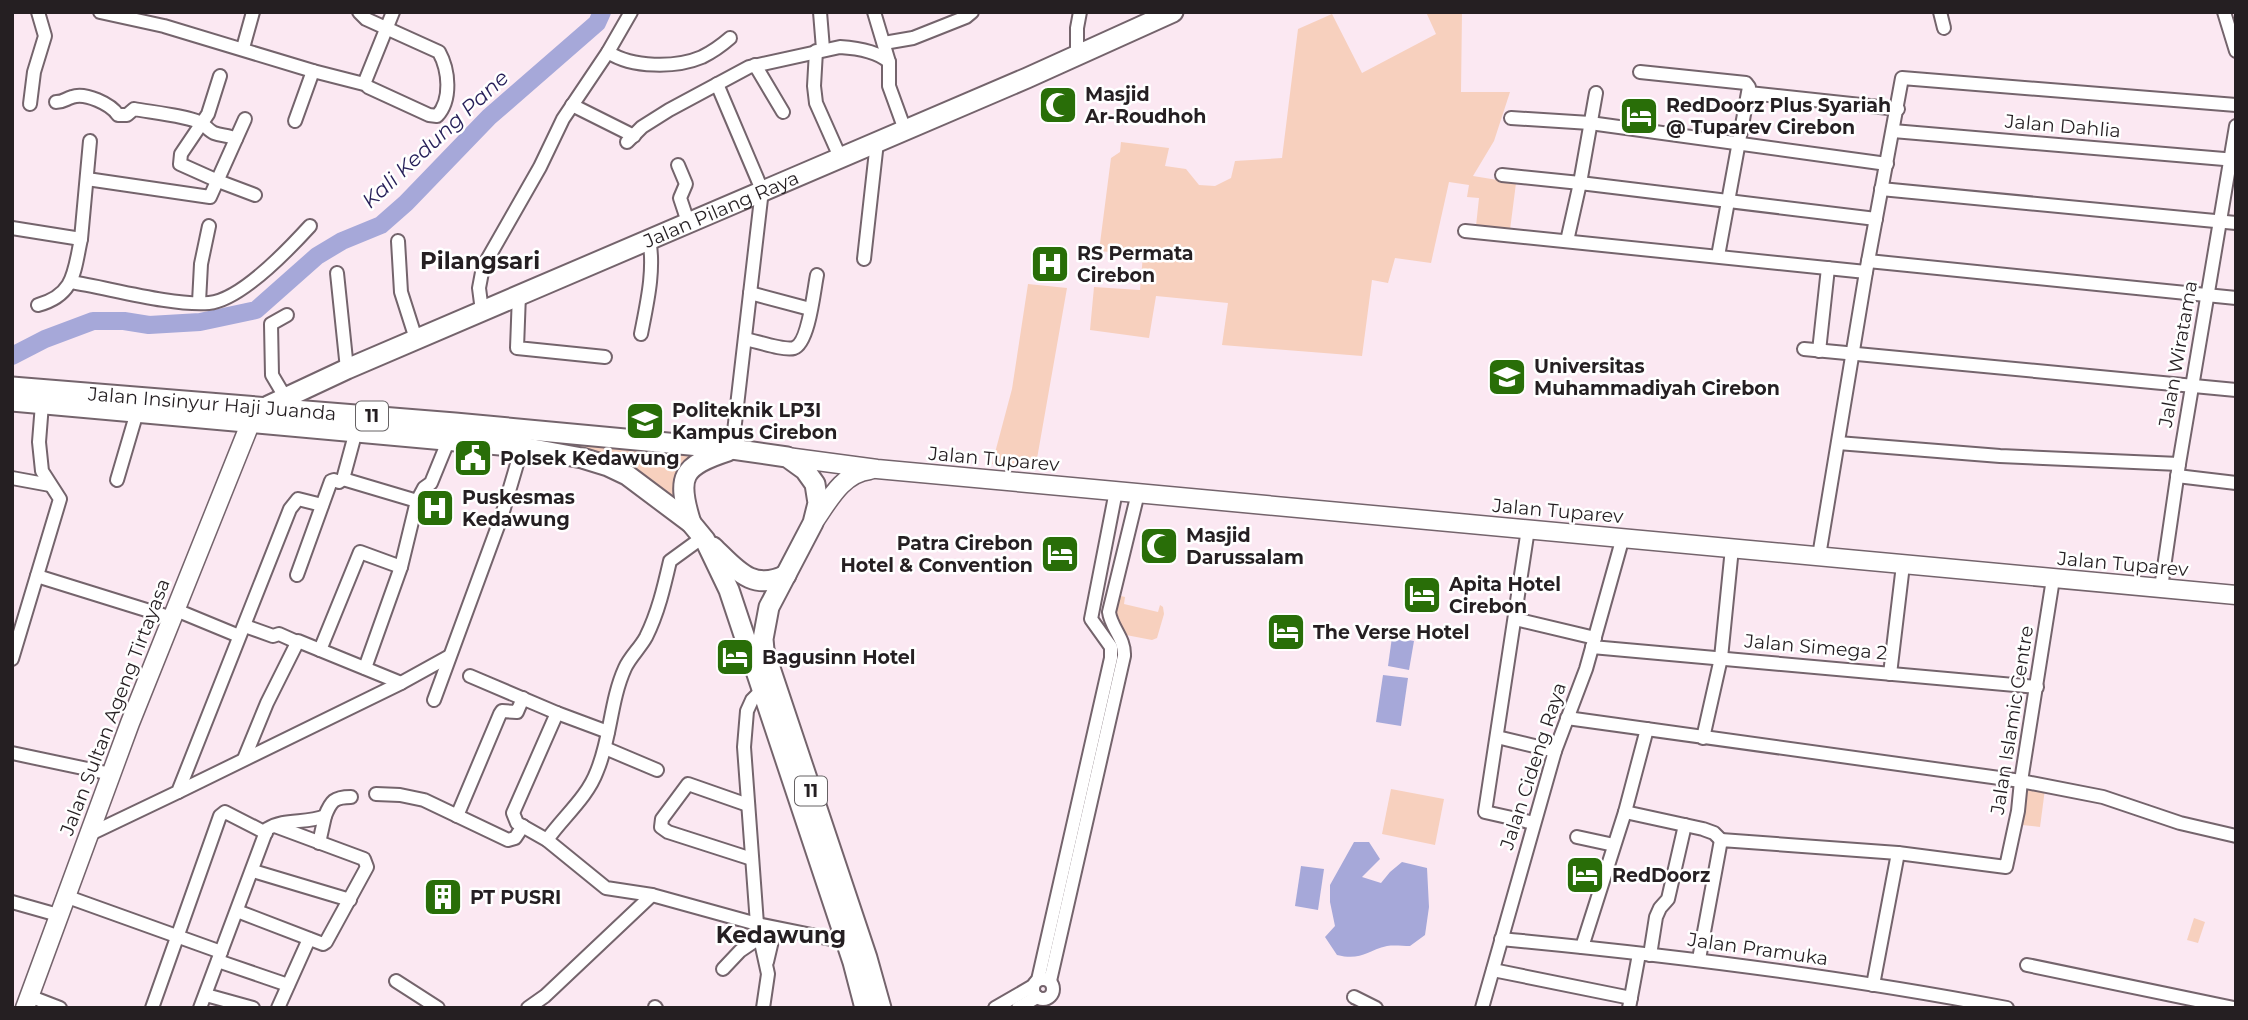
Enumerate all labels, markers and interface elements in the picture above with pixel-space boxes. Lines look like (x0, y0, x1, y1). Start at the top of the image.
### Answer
water label: Kali Kedung Pane (357, 65, 513, 213)
place label: Masjid Ar-Roudhoh (1084, 83, 1206, 128)
mosque icon: Masjid Ar-Roudhoh (1037, 84, 1079, 126)
place label: RedDoorz Plus Syariah @ Tuparev Cirebon (1666, 94, 1891, 139)
hotel icon: RedDoorz Plus Syariah @ Tuparev Cirebon (1618, 95, 1660, 137)
street label: Jalan Dahlia (2003, 109, 2122, 143)
street label: Jalan Pilang Raya (639, 166, 802, 253)
place label: RS Permata Cirebon (1077, 242, 1194, 287)
hospital icon: RS Permata Cirebon (1029, 243, 1071, 285)
district label: Pilangsari (420, 247, 540, 275)
street label: Jalan Wiratama (2154, 279, 2202, 430)
place label: Universitas Muhammadiyah Cirebon (1534, 355, 1780, 400)
school or university icon: Universitas Muhammadiyah Cirebon (1486, 356, 1528, 398)
street label: Jalan Insinyur Haji Juanda (86, 382, 337, 425)
place label: Politeknik LP3I Kampus Cirebon (672, 399, 837, 444)
school or university icon: Politeknik LP3I Kampus Cirebon (624, 400, 666, 442)
road number: 11 (356, 402, 388, 430)
public building icon: Polsek Kedawung (452, 437, 494, 479)
street label: Jalan Tuparev (927, 442, 1061, 476)
place label: Polsek Kedawung (500, 447, 679, 470)
place label: Puskesmas Kedawung (462, 486, 575, 531)
hospital icon: Puskesmas Kedawung (414, 487, 456, 529)
street label: Jalan Tuparev (1491, 494, 1625, 528)
place label: Masjid Darussalam (1186, 524, 1304, 569)
mosque icon: Masjid Darussalam (1138, 525, 1180, 567)
place label: Patra Cirebon Hotel & Convention (840, 532, 1033, 577)
hotel icon: Patra Cirebon Hotel & Convention (1039, 533, 1081, 575)
street label: Jalan Tuparev (2056, 547, 2190, 581)
place label: Apita Hotel Cirebon (1448, 573, 1561, 618)
hotel icon: Apita Hotel Cirebon (1401, 574, 1443, 616)
street label: Jalan Sultan Ageng Tirtayasa (55, 575, 175, 840)
hotel icon: The Verse Hotel (1265, 611, 1307, 653)
place label: The Verse Hotel (1313, 621, 1470, 644)
street label: Jalan Islamic Centre (1986, 624, 2038, 817)
street label: Jalan Simega 2 (1743, 629, 1889, 665)
hotel icon: Bagusinn Hotel (714, 636, 756, 678)
place label: Bagusinn Hotel (762, 646, 916, 669)
street label: Jalan Cideng Raya (1495, 680, 1571, 853)
road number: 11 (795, 776, 827, 806)
hotel icon: RedDoorz (1564, 854, 1606, 896)
place label: RedDoorz (1612, 864, 1710, 887)
building icon: PT PUSRI (422, 876, 464, 918)
place label: PT PUSRI (470, 886, 561, 909)
district label: Kedawung (716, 921, 846, 949)
street label: Jalan Pramuka (1685, 928, 1830, 970)

